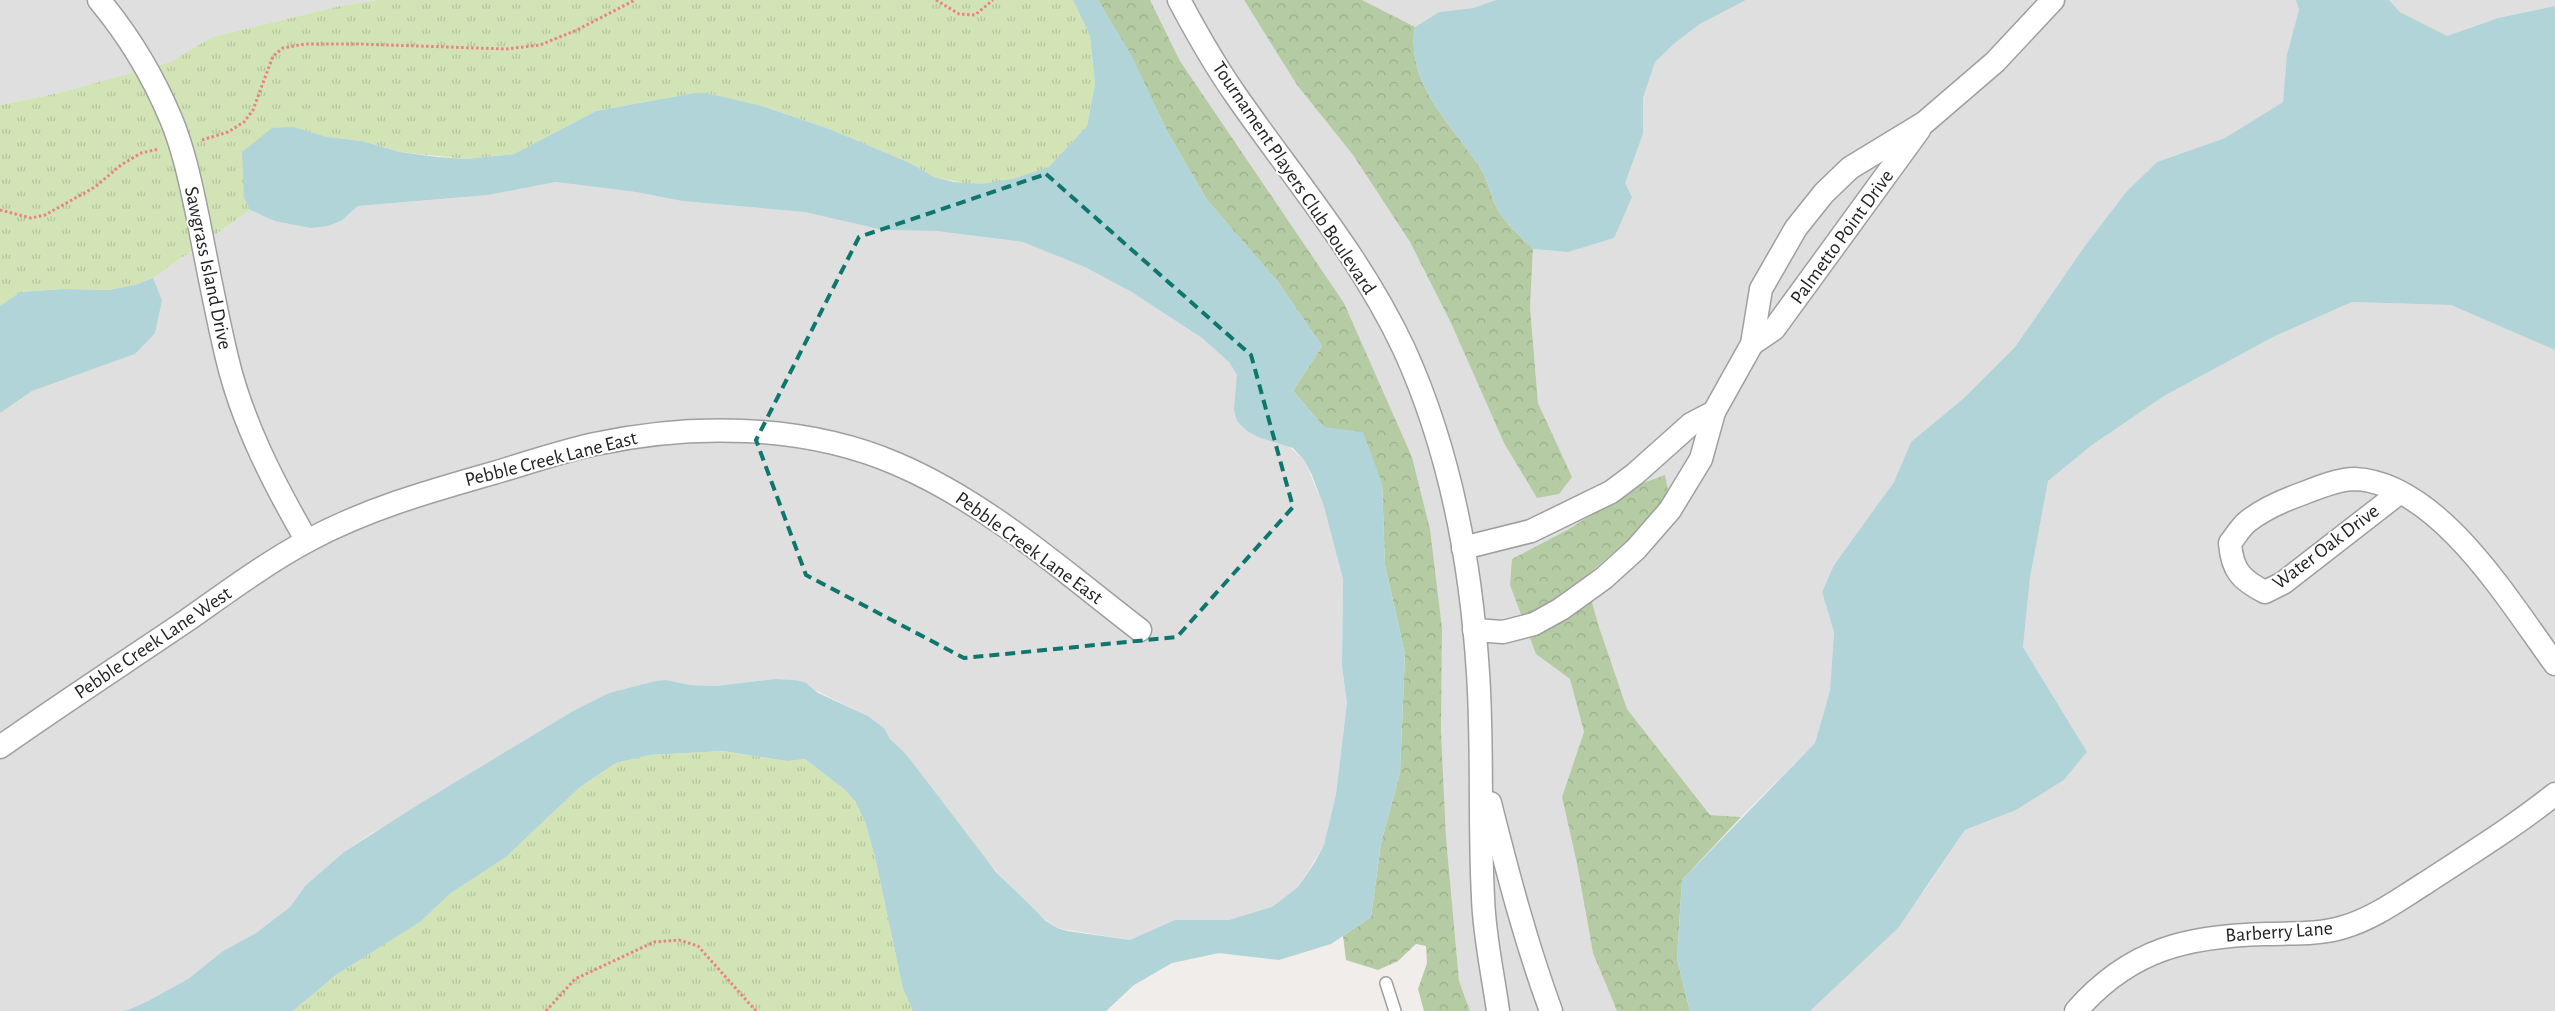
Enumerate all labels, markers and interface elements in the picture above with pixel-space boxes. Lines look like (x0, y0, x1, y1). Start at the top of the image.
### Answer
street label: Tournament Players Club Boulevard (1209, 58, 1379, 298)
street label: Palmetto Point Drive (1787, 166, 1897, 308)
street label: Sawgrass Island Drive (181, 185, 235, 351)
street label: Pebble Creek Lane East (463, 428, 640, 490)
street label: Pebble Creek Lane East (952, 488, 1107, 608)
street label: Water Oak Drive (2269, 501, 2383, 593)
street label: Pebble Creek Lane West (71, 583, 235, 703)
street label: Barberry Lane (2225, 918, 2333, 946)

